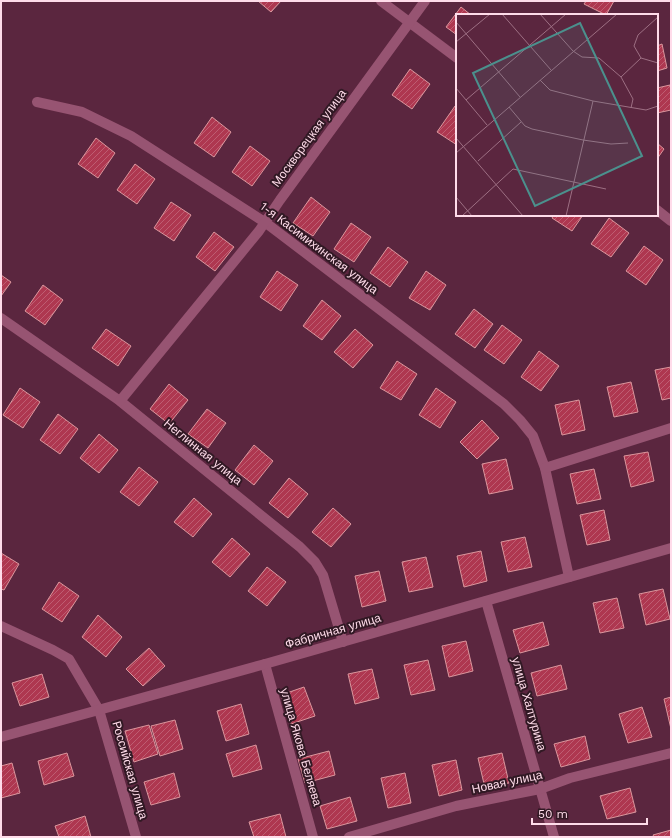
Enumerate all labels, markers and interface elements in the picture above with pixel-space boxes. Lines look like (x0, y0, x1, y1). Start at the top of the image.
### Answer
inset map (456, 14, 658, 216)
street label: Москворецкая улица (269, 86, 349, 189)
street label: 1-я Касимихинская улица (257, 199, 381, 297)
street label: Неглинная улица (161, 416, 245, 488)
street label: Фабричная улица (283, 611, 383, 651)
street label: улица Халтурина (509, 655, 549, 753)
street label: улица Якова Беляева (277, 686, 325, 808)
street label: Российская улица (109, 719, 151, 821)
street label: Новая улица (470, 768, 544, 796)
scale bar (532, 800, 647, 826)
text: 50 m (538, 807, 568, 821)

